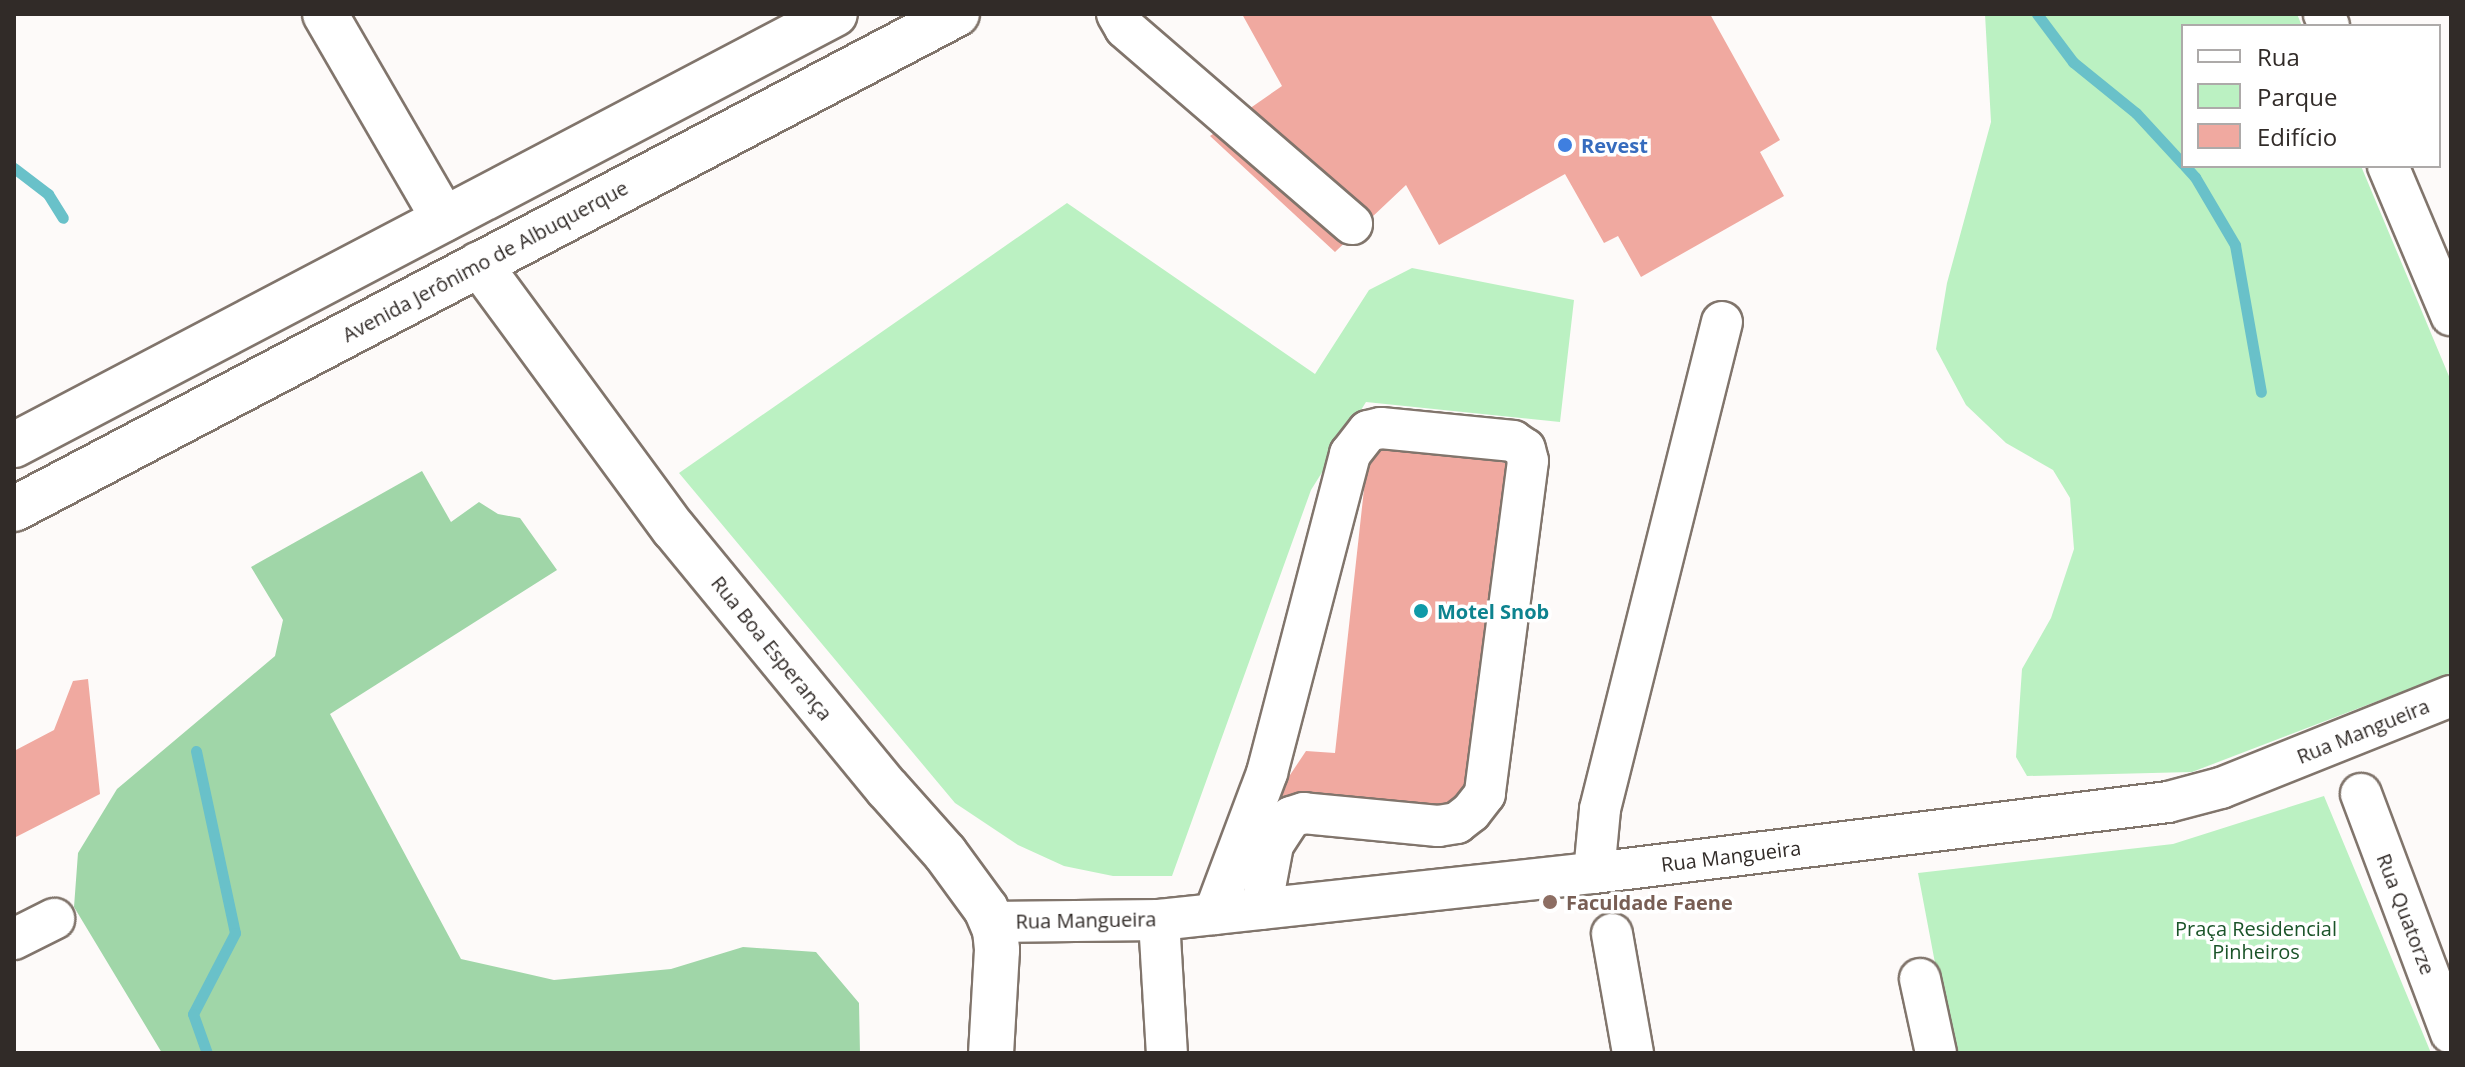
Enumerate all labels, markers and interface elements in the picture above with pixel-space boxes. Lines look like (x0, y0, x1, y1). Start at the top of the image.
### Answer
legend (2181, 24, 2441, 168)
text: Rua (2257, 40, 2300, 73)
text: Parque (2257, 80, 2337, 113)
text: Edifício (2257, 120, 2337, 153)
place label: Revest (1581, 133, 1648, 157)
marker: Revest (1556, 136, 1574, 154)
street label: Avenida Jerônimo de Albuquerque (338, 175, 632, 347)
street label: Rua Boa Esperança (706, 571, 838, 725)
place label: Motel Snob (1437, 599, 1549, 623)
marker: Motel Snob (1412, 602, 1430, 620)
street label: Rua Mangueira (2293, 693, 2433, 769)
street label: Rua Mangueira (1660, 835, 1802, 877)
street label: Rua Quatorze (2372, 850, 2440, 978)
place label: Faculdade Faene (1566, 890, 1733, 914)
marker: Faculdade Faene (1541, 893, 1559, 911)
street label: Rua Mangueira (1015, 907, 1157, 933)
park label: Praça Residencial Pinheiros (2175, 916, 2337, 963)

